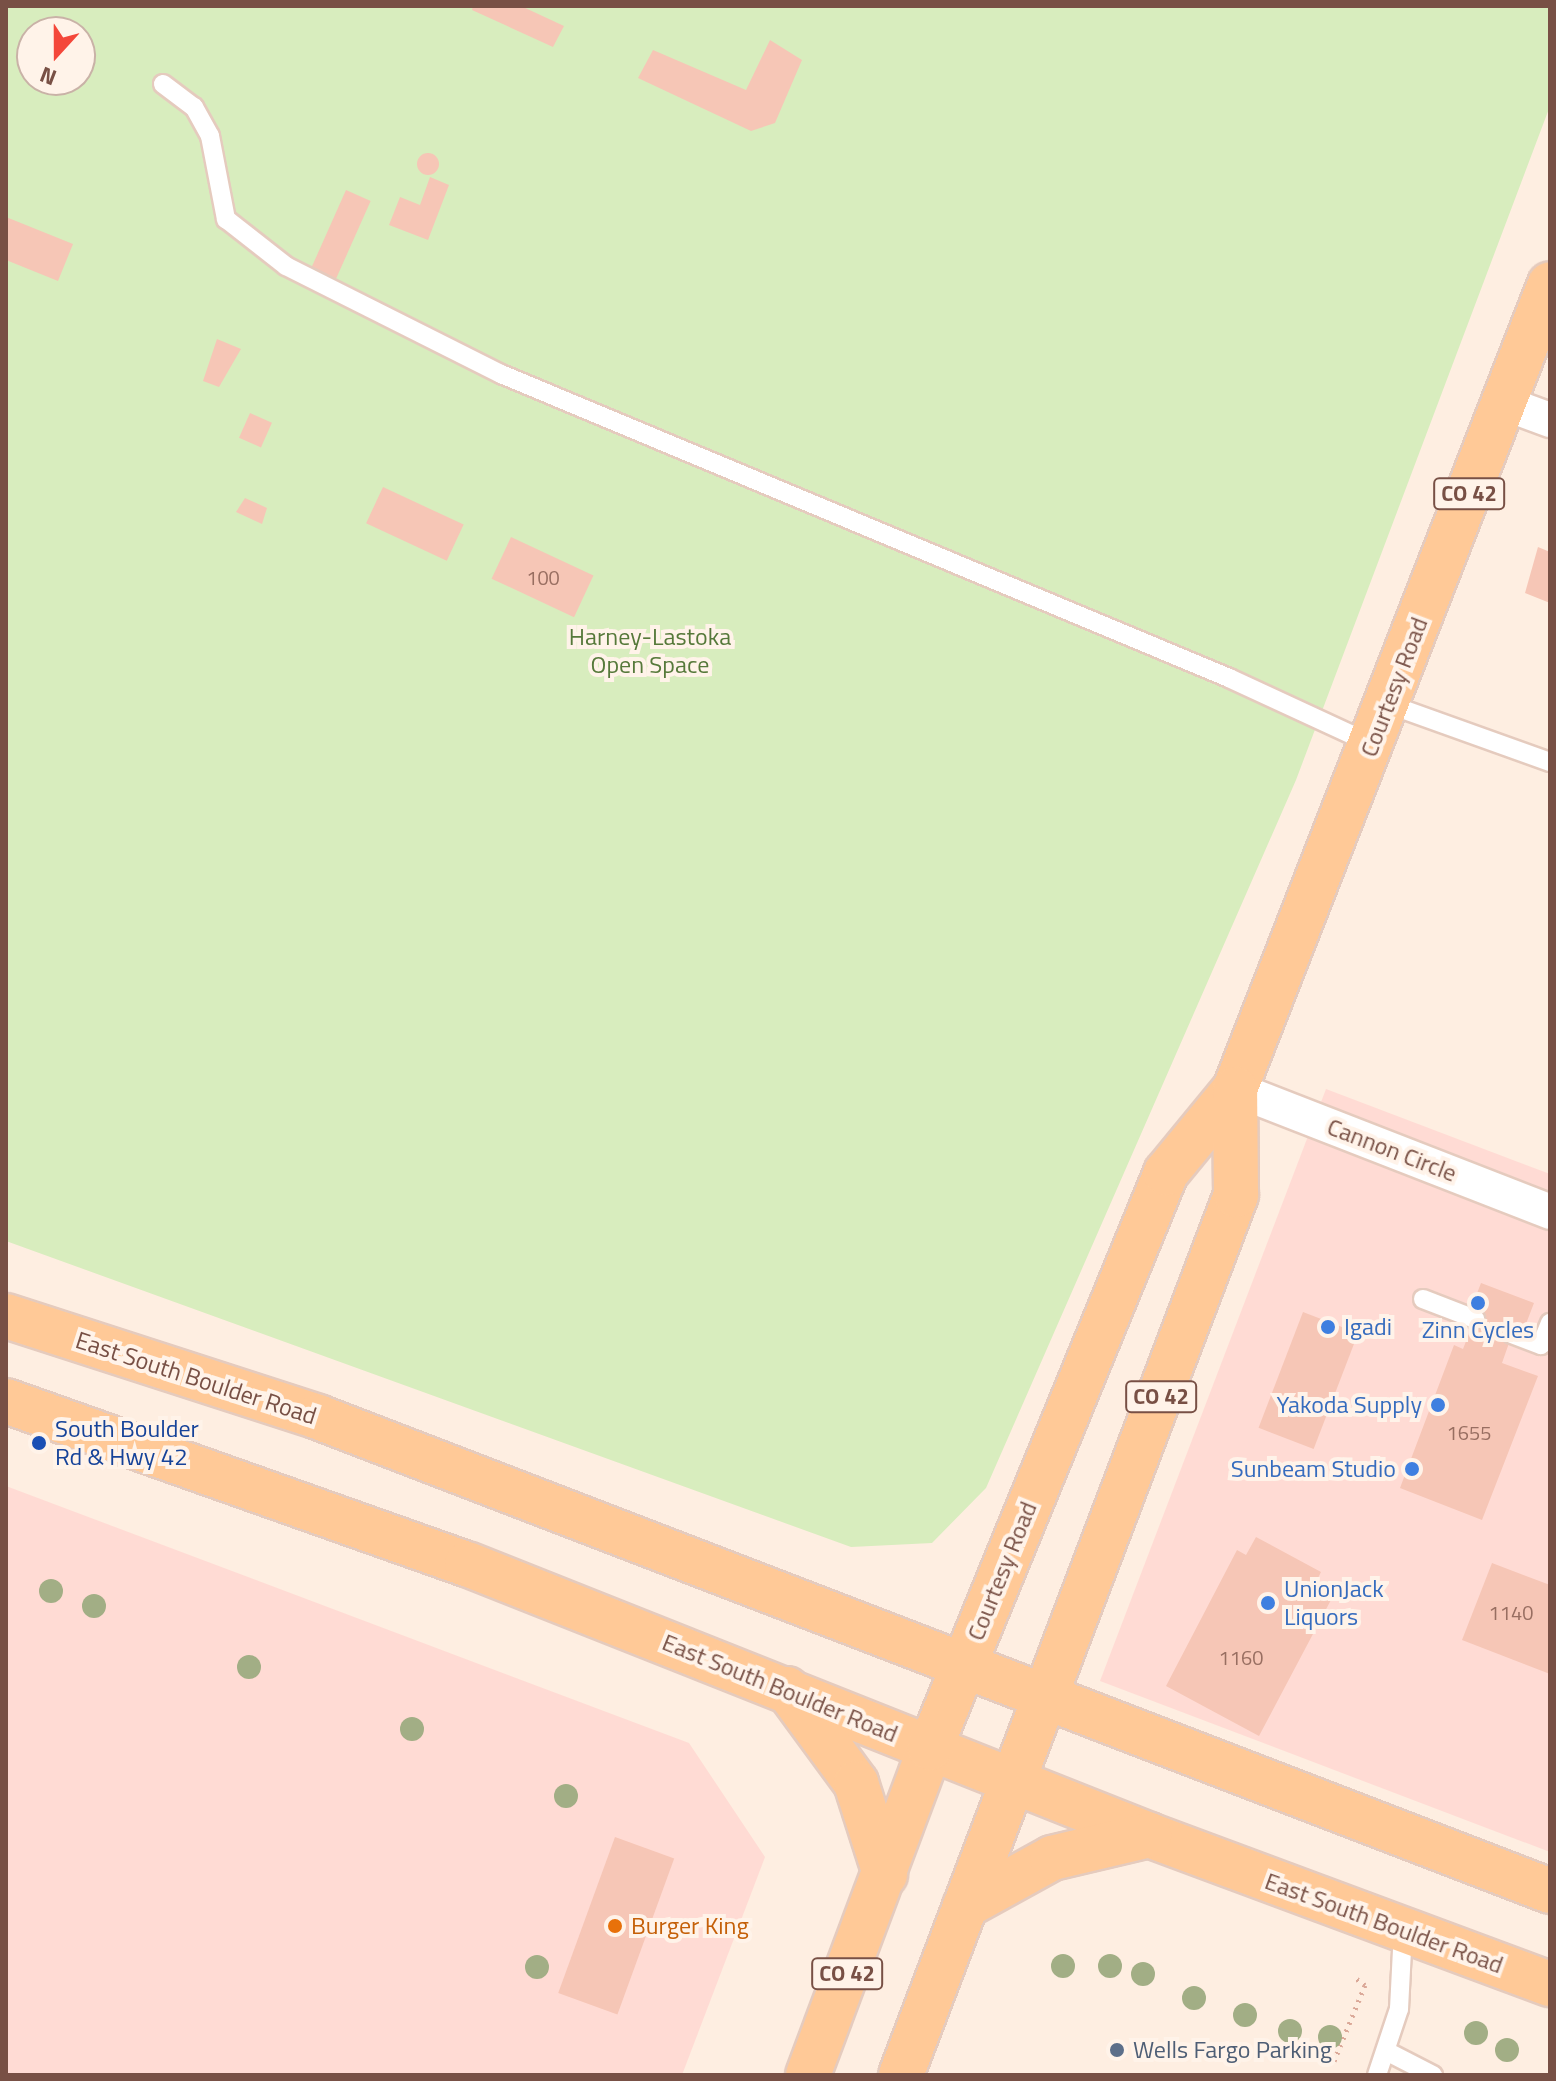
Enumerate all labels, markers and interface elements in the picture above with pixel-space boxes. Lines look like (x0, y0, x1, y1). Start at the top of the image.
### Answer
north arrow (16, 16, 96, 96)
text: N (35, 58, 61, 95)
road number: CO 42 (1433, 476, 1505, 512)
house number: 100 (526, 565, 560, 589)
street label: Courtesy Road (1354, 613, 1434, 761)
park label: Harney-Lastoka Open Space (569, 623, 731, 679)
street label: Cannon Circle (1323, 1112, 1461, 1188)
marker: Zinn Cycles (1469, 1294, 1487, 1312)
place label: Igadi (1344, 1313, 1392, 1341)
place label: Zinn Cycles (1422, 1316, 1534, 1344)
marker: Igadi (1319, 1318, 1337, 1336)
street label: East South Boulder Road (72, 1325, 320, 1431)
road number: CO 42 (1125, 1379, 1197, 1415)
place label: Yakoda Supply (1277, 1391, 1422, 1419)
marker: Yakoda Supply (1429, 1396, 1447, 1414)
place label: South Boulder Rd & Hwy 42 (55, 1415, 199, 1471)
house number: 1655 (1447, 1420, 1491, 1444)
marker: South Boulder Rd & Hwy 42 (30, 1434, 48, 1452)
place label: Sunbeam Studio (1231, 1455, 1396, 1483)
marker: Sunbeam Studio (1403, 1460, 1421, 1478)
street label: Courtesy Road (961, 1498, 1043, 1644)
place label: UnionJack Liquors (1284, 1575, 1384, 1631)
marker: UnionJack Liquors (1259, 1594, 1277, 1612)
house number: 1140 (1489, 1600, 1533, 1624)
street label: East South Boulder Road (658, 1628, 902, 1748)
house number: 1160 (1219, 1645, 1263, 1669)
street label: East South Boulder Road (1261, 1866, 1507, 1980)
place label: Burger King (631, 1912, 749, 1940)
marker: Burger King (606, 1917, 624, 1935)
road number: CO 42 (811, 1956, 883, 1992)
place label: Wells Fargo Parking (1133, 2036, 1332, 2064)
marker: Wells Fargo Parking (1108, 2041, 1126, 2059)

